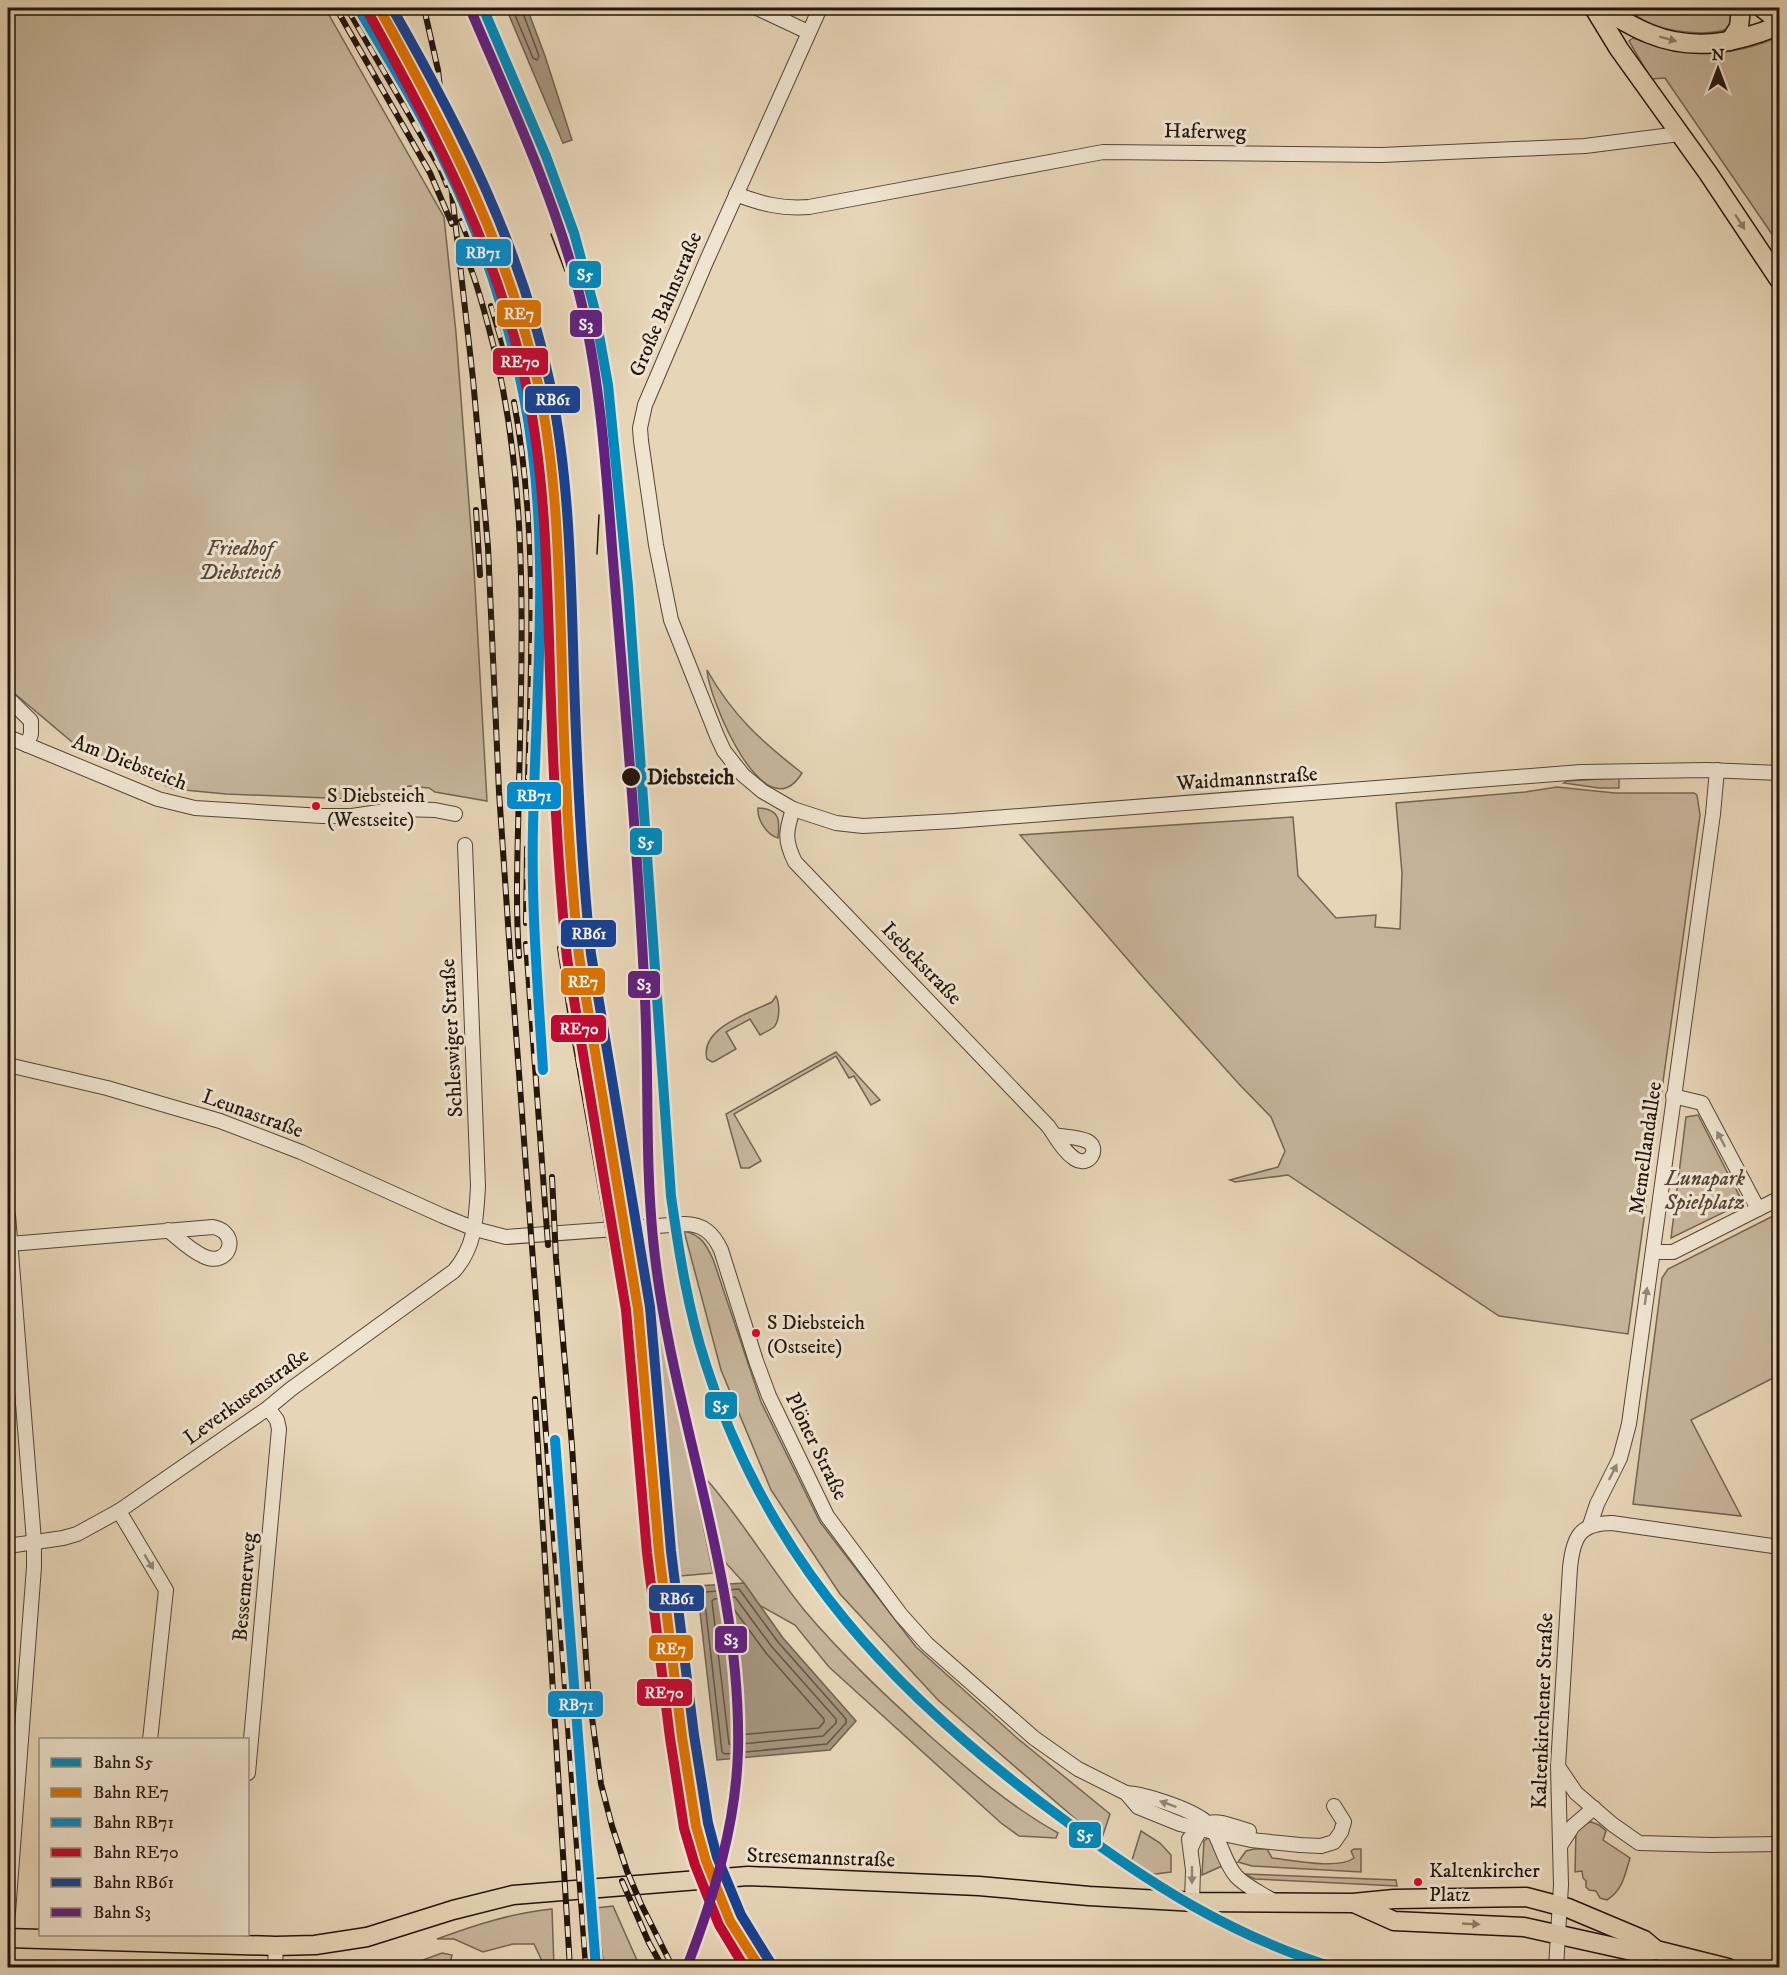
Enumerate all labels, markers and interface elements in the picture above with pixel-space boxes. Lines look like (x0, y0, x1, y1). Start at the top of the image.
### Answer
one-way arrow (1659, 35, 1677, 45)
north arrow (1688, 39, 1748, 99)
text: N (1711, 45, 1725, 65)
street label: Haferweg (1164, 118, 1247, 146)
one-way arrow (1735, 214, 1746, 230)
street label: Große Bahnstraße (624, 228, 708, 381)
line badge: RB71 (455, 238, 512, 267)
text: RB71 (465, 243, 501, 263)
line badge: S5 (568, 260, 602, 289)
text: S5 (577, 265, 593, 285)
line badge: RE7 (496, 299, 542, 328)
text: RE7 (504, 304, 534, 324)
line badge: S3 (569, 309, 603, 338)
text: S3 (579, 315, 593, 335)
line badge: RE70 (492, 347, 549, 376)
text: RE70 (500, 352, 540, 372)
line badge: RB61 (524, 385, 581, 414)
text: RB61 (536, 390, 571, 410)
park label: Friedhof Diebsteich (199, 536, 281, 586)
street label: Am Diebsteich (68, 729, 191, 797)
street label: Waidmannstraße (1175, 761, 1319, 797)
place label: Diebsteich (647, 765, 735, 791)
marker: Diebsteich (620, 766, 642, 788)
line badge: RB71 (506, 781, 562, 810)
place label: S Diebsteich (Westseite) (327, 784, 426, 833)
text: RB71 (516, 786, 552, 806)
marker: S Diebsteich (Westseite) (310, 800, 322, 812)
line badge: S5 (629, 827, 663, 856)
text: S5 (638, 833, 654, 853)
street label: Isebekstraße (875, 917, 967, 1011)
line badge: RB61 (560, 919, 617, 948)
text: RB61 (572, 924, 607, 944)
street label: Schleswiger Straße (435, 958, 469, 1118)
line badge: RE7 (560, 967, 606, 996)
line badge: S3 (627, 970, 661, 999)
text: RE7 (568, 972, 598, 992)
text: S3 (637, 975, 651, 995)
line badge: RE70 (550, 1014, 607, 1043)
text: RE70 (559, 1019, 599, 1039)
street label: Memellandallee (1624, 1080, 1668, 1216)
street label: Leunastraße (199, 1084, 307, 1144)
one-way arrow (1716, 1130, 1726, 1147)
park label: Lunapark Spielplatz (1664, 1166, 1745, 1216)
one-way arrow (1642, 1286, 1651, 1305)
place label: S Diebsteich (Ostseite) (767, 1311, 866, 1360)
marker: S Diebsteich (Ostseite) (750, 1327, 762, 1339)
street label: Leverkusenstraße (179, 1342, 315, 1451)
street label: Plöner Straße (779, 1388, 853, 1505)
line badge: S5 (704, 1391, 738, 1420)
text: S5 (713, 1397, 729, 1417)
one-way arrow (1608, 1463, 1618, 1480)
street label: Bessemerweg (227, 1531, 263, 1643)
one-way arrow (143, 1554, 154, 1570)
line badge: RB61 (648, 1584, 705, 1612)
text: RB61 (660, 1589, 695, 1609)
street label: Kaltenkirchener Straße (1527, 1612, 1559, 1810)
line badge: S3 (714, 1625, 748, 1654)
text: S3 (724, 1630, 738, 1650)
line badge: RE7 (648, 1634, 694, 1662)
text: RE7 (656, 1639, 686, 1659)
line badge: RE70 (636, 1678, 693, 1707)
text: RE70 (644, 1683, 684, 1703)
line badge: RB71 (547, 1690, 604, 1718)
text: RB71 (558, 1695, 594, 1715)
legend (39, 1738, 249, 1936)
text: Bahn S5 (93, 1752, 153, 1774)
text: Bahn RE7 (93, 1782, 169, 1804)
one-way arrow (1159, 1799, 1177, 1808)
text: Bahn RB71 (93, 1812, 174, 1834)
line badge: S5 (1068, 1821, 1102, 1849)
text: S5 (1077, 1826, 1093, 1846)
text: Bahn RE70 (93, 1842, 179, 1864)
street label: Stresemannstraße (746, 1842, 896, 1874)
place label: Kaltenkircher Platz (1429, 1859, 1540, 1908)
one-way arrow (1188, 1865, 1197, 1884)
text: Bahn RB61 (93, 1872, 174, 1894)
marker: Kaltenkircher Platz (1412, 1876, 1424, 1888)
text: Bahn S3 (93, 1902, 151, 1924)
one-way arrow (1462, 1920, 1481, 1929)

